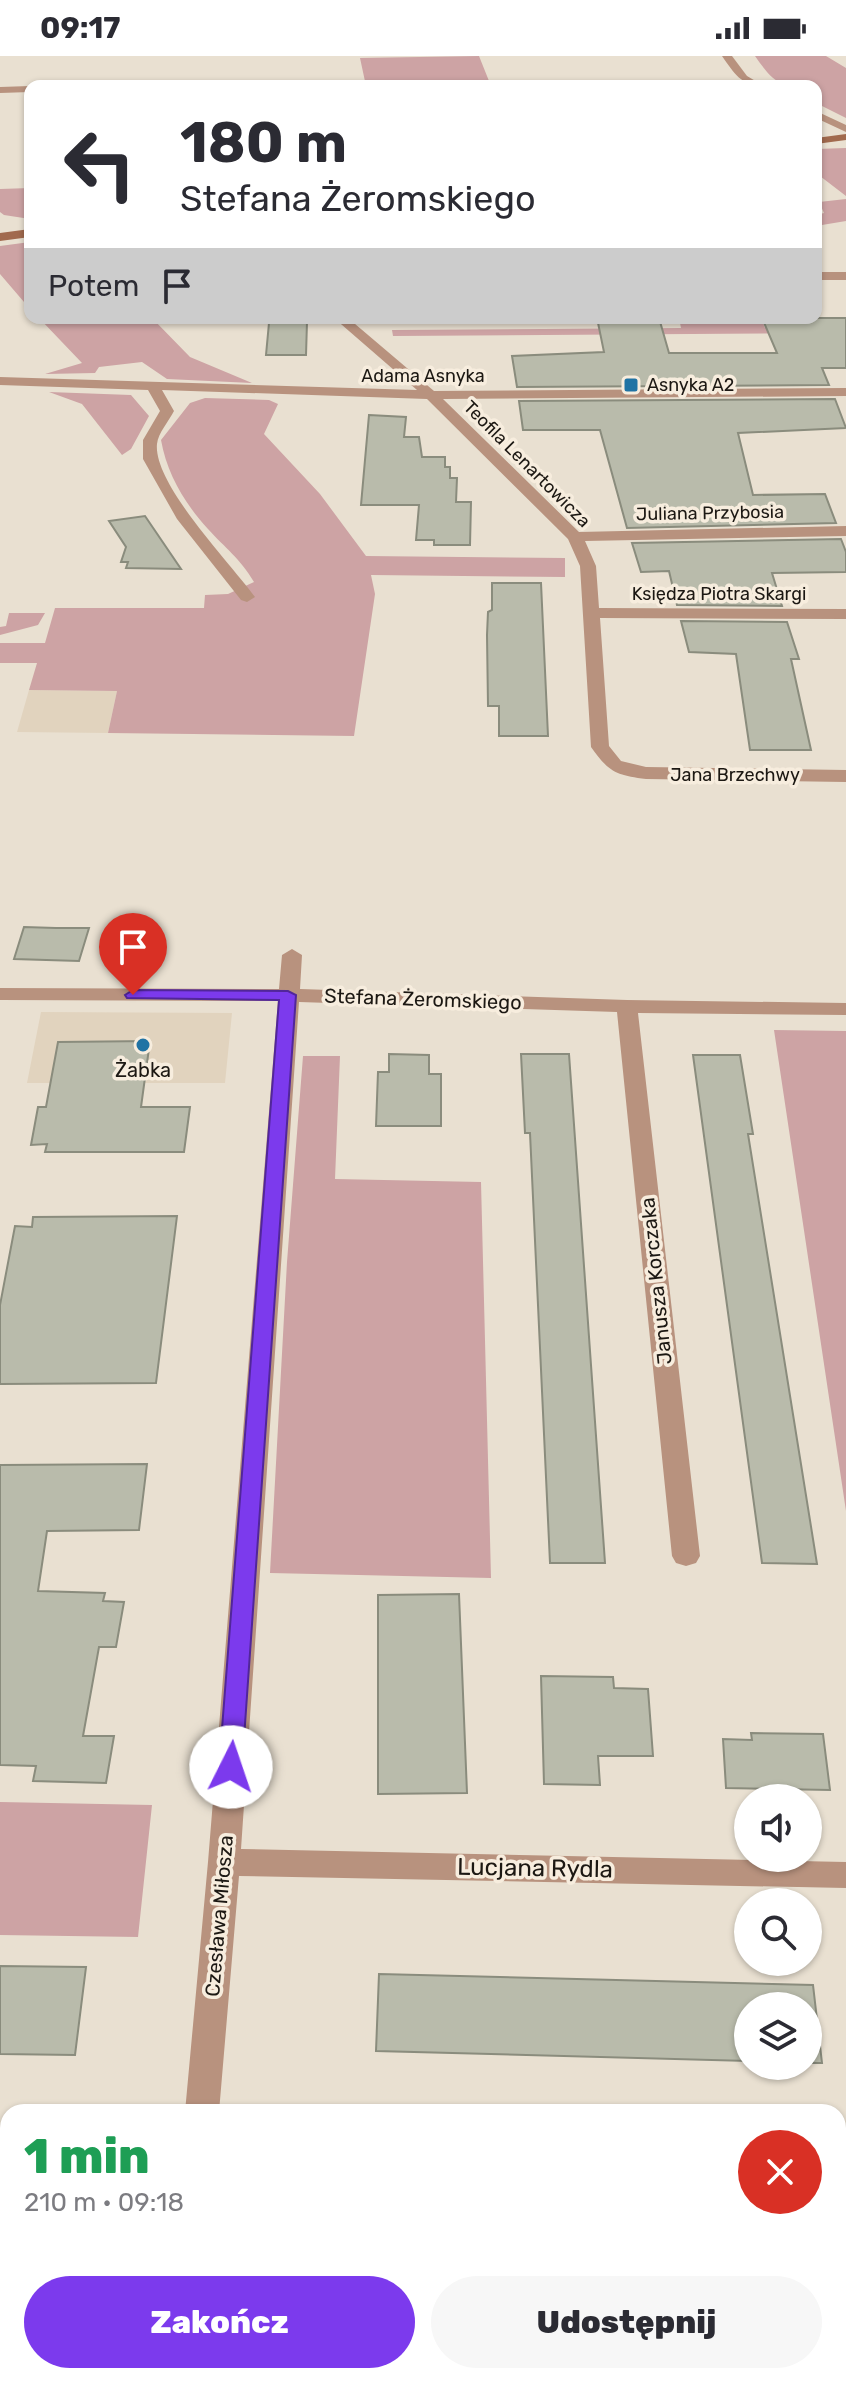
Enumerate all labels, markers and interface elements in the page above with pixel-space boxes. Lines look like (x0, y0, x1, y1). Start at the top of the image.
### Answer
text: 09:17 (40, 10, 121, 46)
text: 180 m (180, 110, 347, 176)
icon: left (48, 112, 152, 216)
text: Stefana Żeromskiego (180, 177, 536, 220)
icon: arrive (155, 264, 199, 308)
text: Potem (48, 268, 139, 304)
street label: Adama Asnyka (361, 365, 485, 387)
place label: Asnyka A2 (647, 374, 734, 396)
marker: Asnyka A2 (622, 376, 640, 394)
street label: Teofila Lenartowicza (459, 396, 595, 532)
street label: Juliana Przybosia (636, 501, 784, 525)
street label: Księdza Piotra Skargi (632, 583, 806, 605)
street label: Jana Brzechwy (670, 764, 800, 786)
pin (99, 913, 167, 995)
icon: arrive (111, 925, 155, 969)
street label: Stefana Żeromskiego (324, 984, 522, 1014)
marker: Żabka (134, 1036, 152, 1054)
place label: Żabka (115, 1058, 171, 1082)
street label: Janusza Korczaka (635, 1196, 677, 1366)
position arrow (189, 1725, 273, 1809)
map controls (734, 1784, 822, 2080)
button: sound (734, 1784, 822, 1872)
street label: Czesława Miłosza (200, 1834, 238, 1998)
street label: Lucjana Rydla (457, 1853, 613, 1883)
button: search (734, 1888, 822, 1976)
button: layers (734, 1992, 822, 2080)
text: 1 min (24, 2128, 150, 2185)
button: close (738, 2130, 822, 2214)
text: 210 m · 09:18 (24, 2187, 184, 2218)
button: Zakończ (24, 2276, 415, 2368)
button: Udostępnij (431, 2276, 822, 2368)

